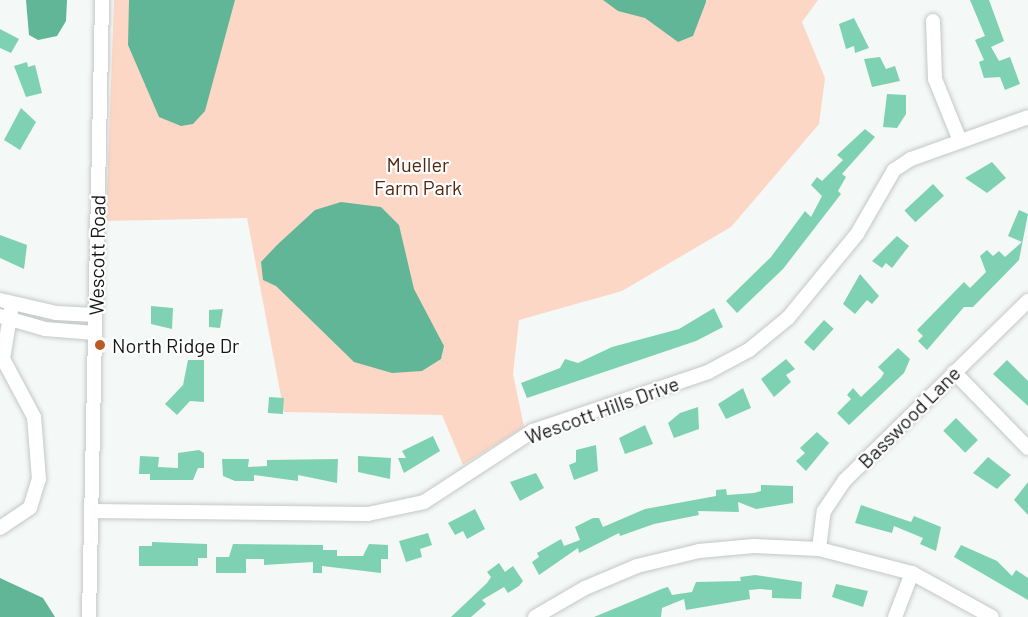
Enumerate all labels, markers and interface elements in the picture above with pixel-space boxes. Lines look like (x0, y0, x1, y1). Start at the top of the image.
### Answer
park label: Mueller Farm Park (374, 152, 462, 199)
street label: Wescott Road (84, 195, 110, 315)
place label: North Ridge Dr (112, 333, 239, 357)
marker: North Ridge Dr (93, 338, 107, 352)
street label: Basswood Lane (853, 361, 965, 473)
street label: Wescott Hills Drive (522, 371, 682, 449)

